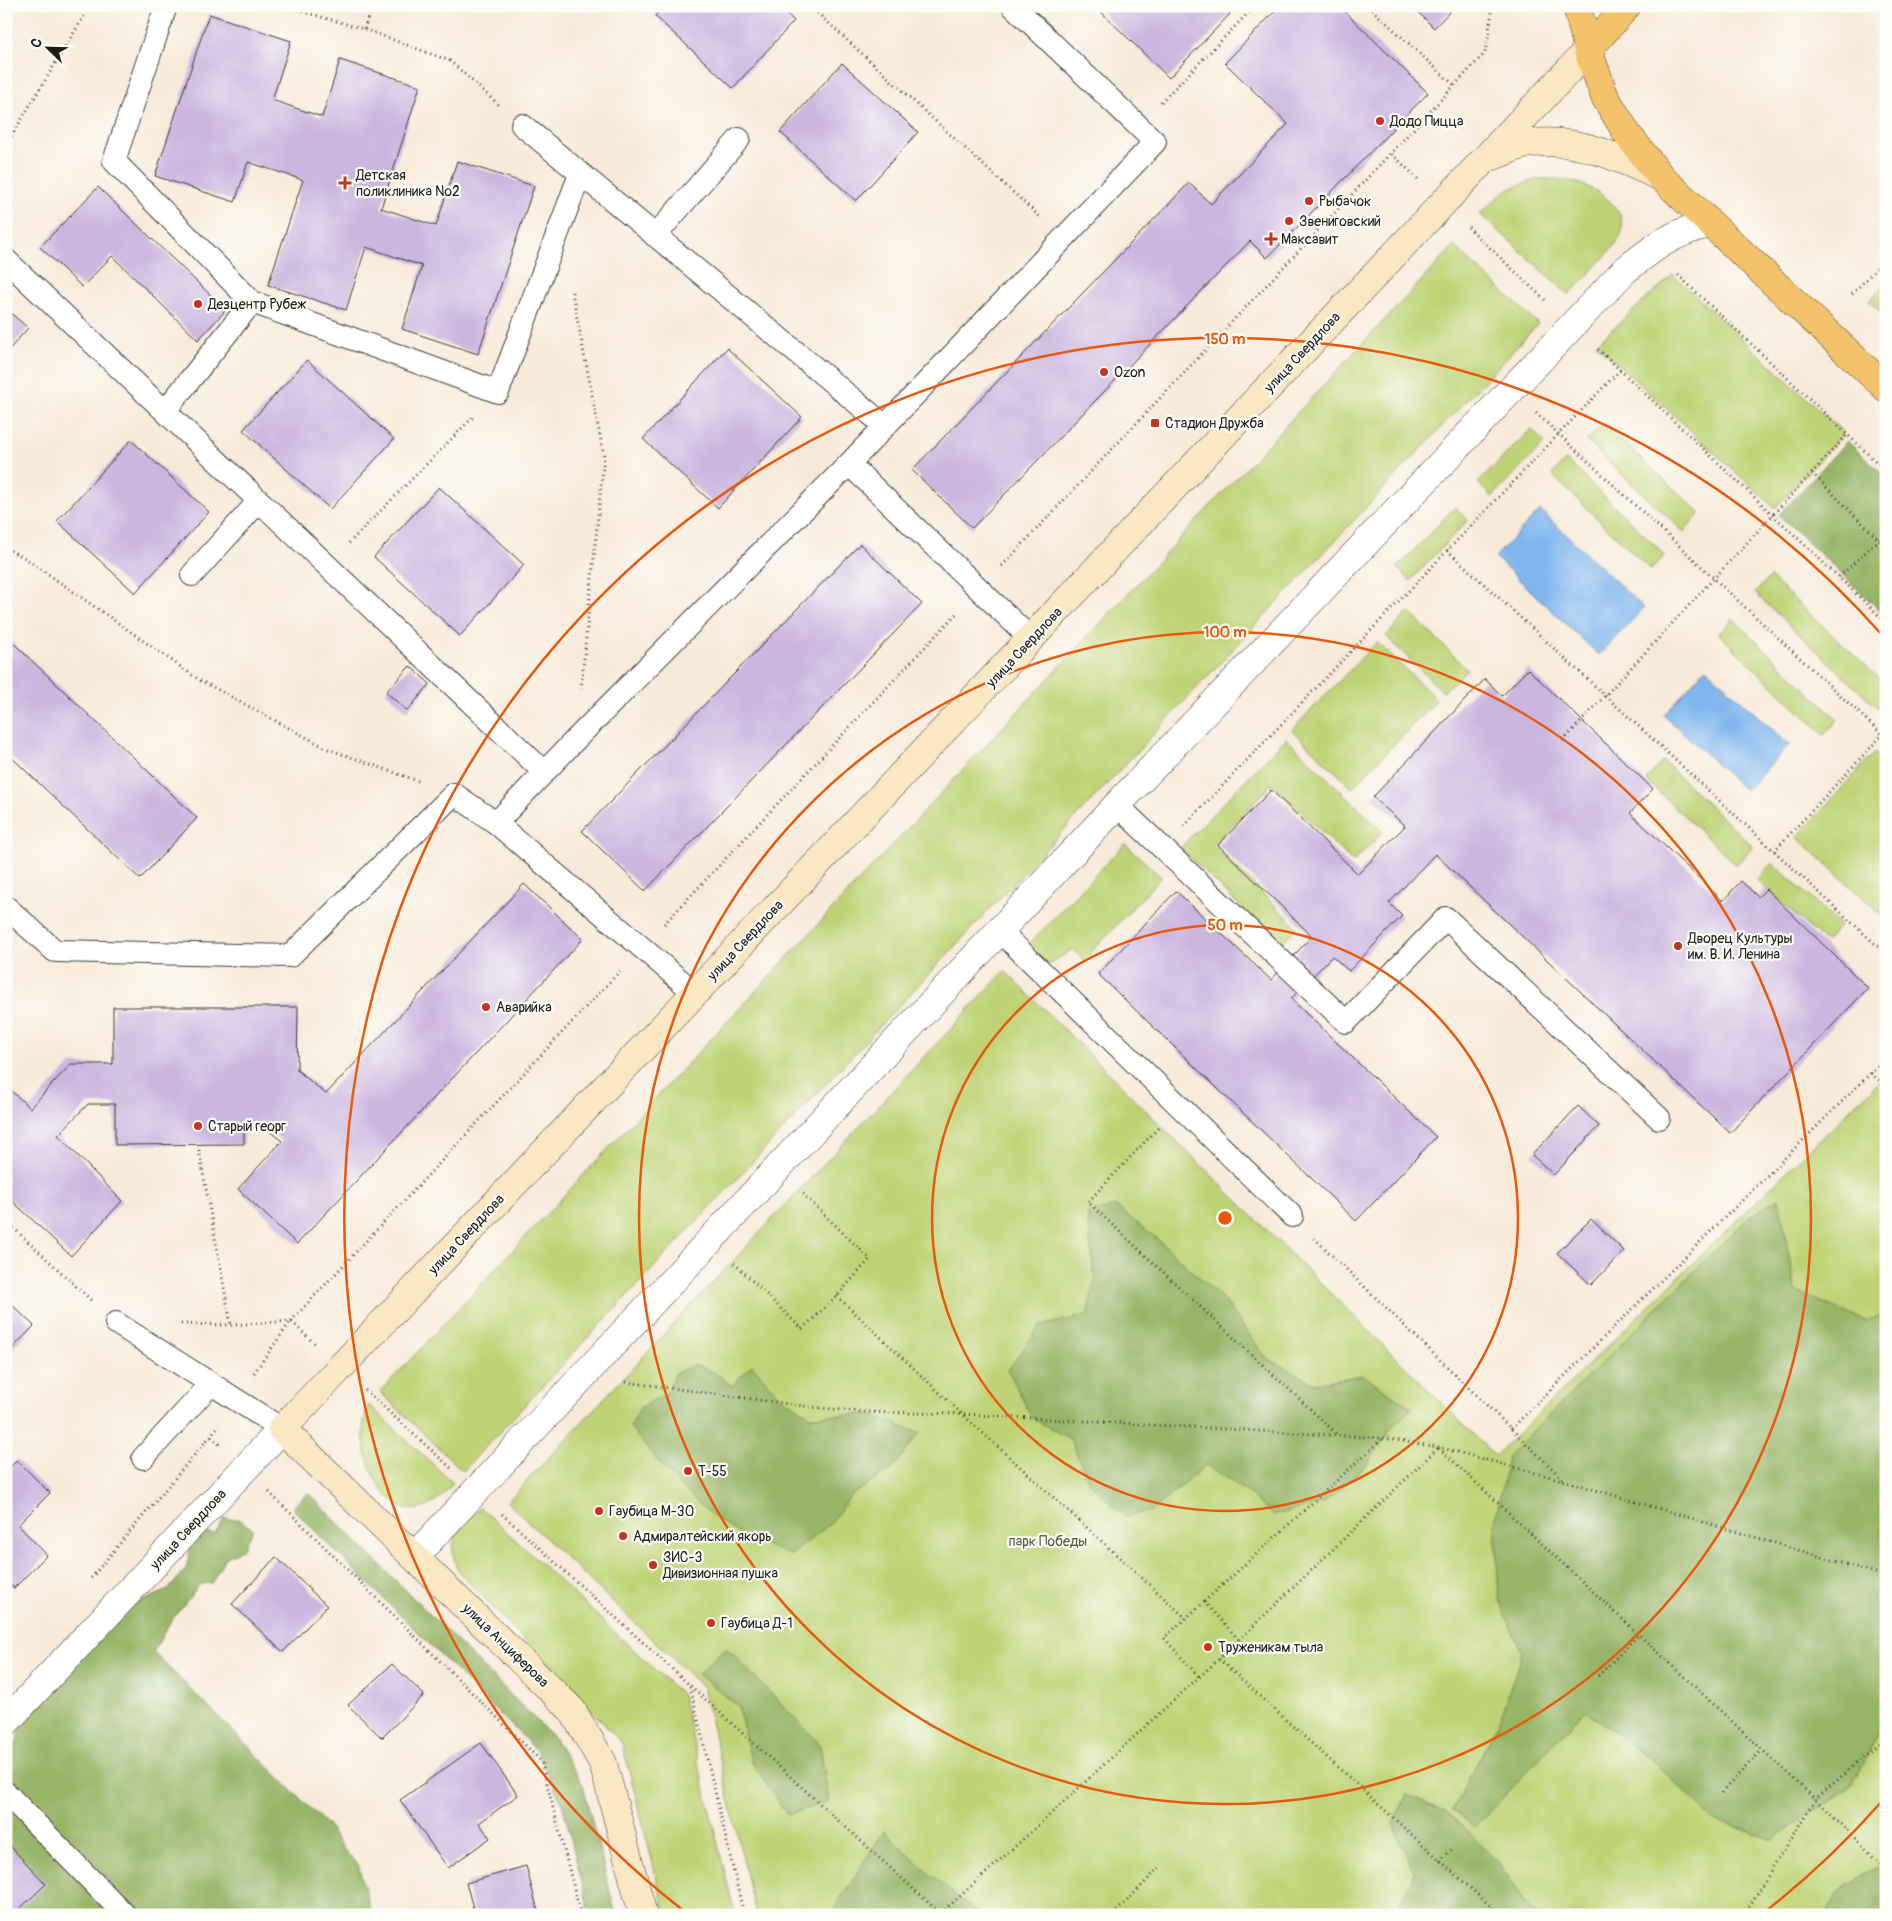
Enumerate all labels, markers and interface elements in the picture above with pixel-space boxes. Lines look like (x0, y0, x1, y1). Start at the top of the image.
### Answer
north arrow (22, 22, 72, 72)
text: С (27, 35, 46, 50)
place label: Додо Пицца (1389, 113, 1464, 130)
marker: Додо Пицца (1374, 115, 1386, 127)
place label: Детская поликлиника №2 (355, 167, 460, 200)
marker: Детская поликлиника №2 (338, 176, 352, 190)
place label: Рыбачок (1319, 193, 1371, 210)
marker: Рыбачок (1303, 195, 1315, 207)
place label: Звениговский (1299, 213, 1381, 230)
marker: Звениговский (1283, 215, 1295, 227)
place label: Максавит (1281, 231, 1339, 248)
marker: Максавит (1265, 233, 1277, 245)
place label: Дезцентр Рубеж (207, 296, 306, 313)
marker: Дезцентр Рубеж (192, 298, 204, 310)
street label: улица Свердлова (1260, 309, 1344, 397)
text: 150 m (1205, 330, 1245, 349)
place label: Ozon (1114, 364, 1146, 381)
marker: Ozon (1098, 366, 1110, 378)
place label: Стадион Дружба (1165, 415, 1264, 432)
marker: Стадион Дружба (1149, 417, 1161, 429)
street label: улица Свердлова (982, 604, 1066, 692)
text: 100 m (1204, 623, 1246, 642)
street label: улица Свердлова (703, 897, 787, 985)
text: 50 m (1208, 916, 1242, 935)
place label: Дворец Культуры им. В. И. Ленина (1687, 930, 1793, 963)
marker: Дворец Культуры им. В. И. Ленина (1672, 940, 1684, 952)
place label: Аварийка (496, 999, 552, 1016)
marker: Аварийка (480, 1001, 492, 1013)
place label: Старый георг (208, 1118, 286, 1135)
marker: Старый георг (192, 1120, 204, 1132)
street label: улица Свердлова (424, 1191, 508, 1279)
centre of rings (1216, 1209, 1234, 1227)
place label: Т-55 (698, 1463, 727, 1480)
marker: Т-55 (682, 1465, 694, 1477)
street label: улица Свердлова (146, 1486, 230, 1574)
place label: Гаубица М-30 (609, 1503, 694, 1520)
marker: Гаубица М-30 (593, 1505, 605, 1517)
place label: Адмиралтейский якорь (633, 1528, 772, 1545)
marker: Адмиралтейский якорь (617, 1530, 629, 1542)
park label: парк Победы (1009, 1533, 1087, 1550)
place label: ЗИС-3 Дивизионная пушка (662, 1549, 778, 1582)
marker: ЗИС-3 Дивизионная пушка (647, 1559, 659, 1571)
street label: улица Анциферова (458, 1599, 552, 1691)
place label: Гаубица Д-1 (721, 1615, 793, 1632)
marker: Гаубица Д-1 (705, 1617, 717, 1629)
place label: Труженикам тыла (1218, 1639, 1323, 1656)
marker: Труженикам тыла (1202, 1641, 1214, 1653)

